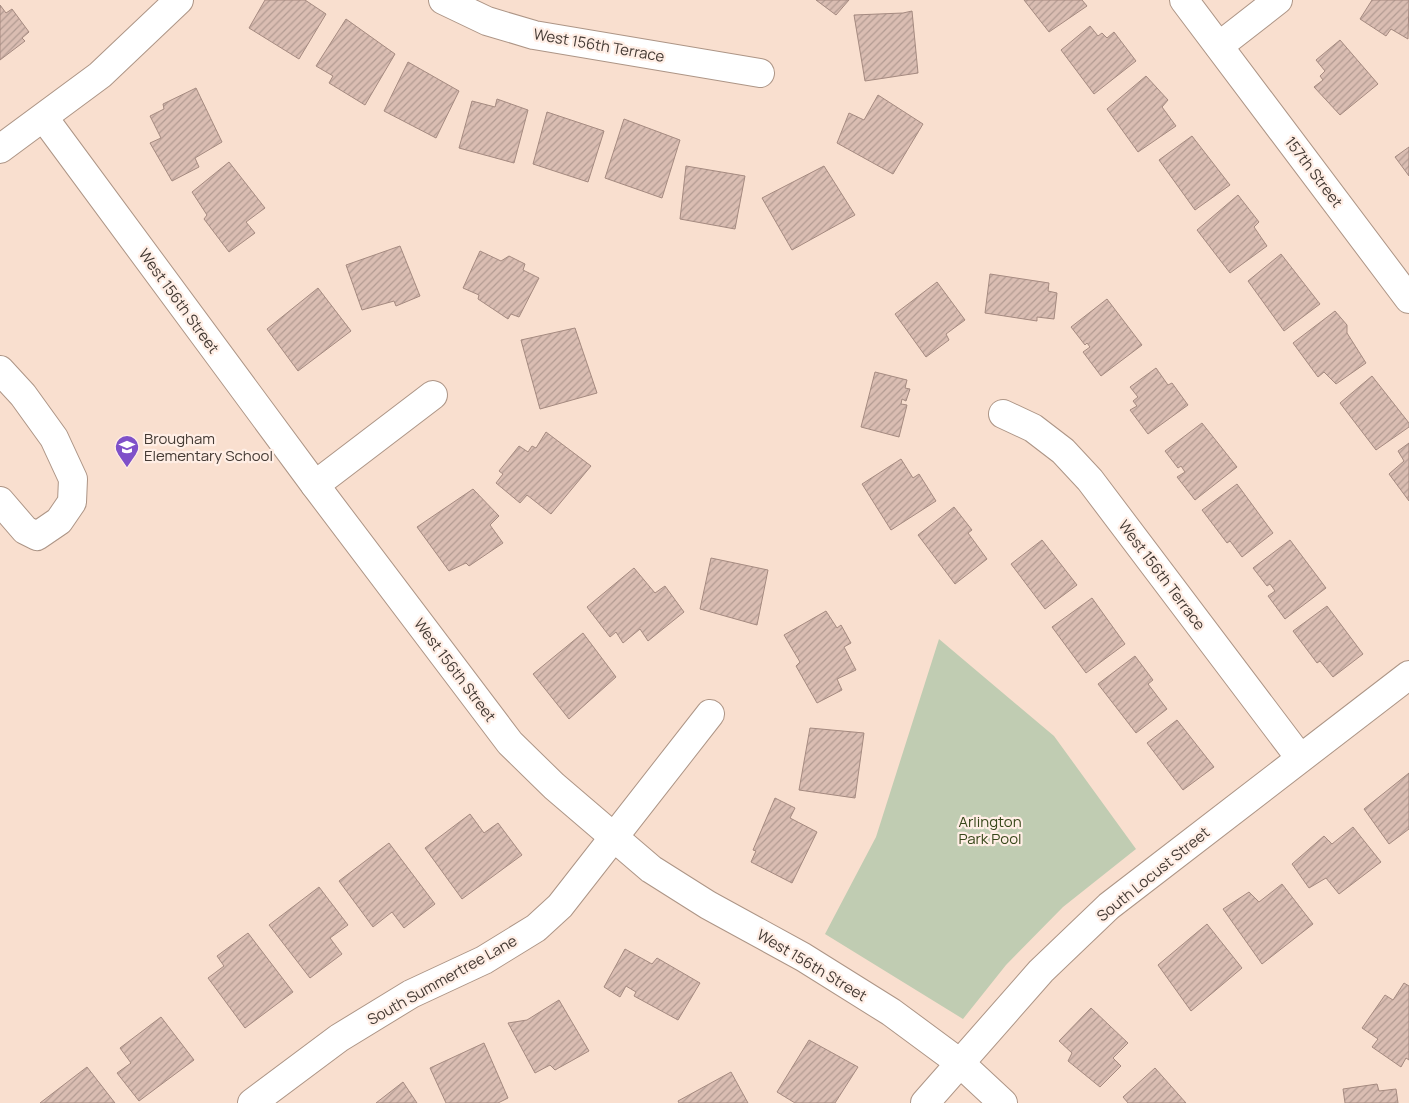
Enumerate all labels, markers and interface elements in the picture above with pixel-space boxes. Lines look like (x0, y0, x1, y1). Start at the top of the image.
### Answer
street label: West 156th Terrace (532, 23, 666, 67)
street label: 157th Street (1280, 132, 1348, 212)
street label: West 156th Street (134, 244, 224, 358)
place label: Brougham Elementary School (144, 428, 273, 466)
school or university icon: Brougham Elementary School (114, 434, 140, 468)
street label: West 156th Terrace (1114, 516, 1210, 635)
street label: West 156th Street (409, 614, 501, 726)
park label: Arlington Park Pool (958, 811, 1022, 849)
street label: South Locust Street (1092, 822, 1214, 926)
street label: West 156th Street (753, 924, 871, 1006)
street label: South Summertree Lane (363, 930, 521, 1030)

